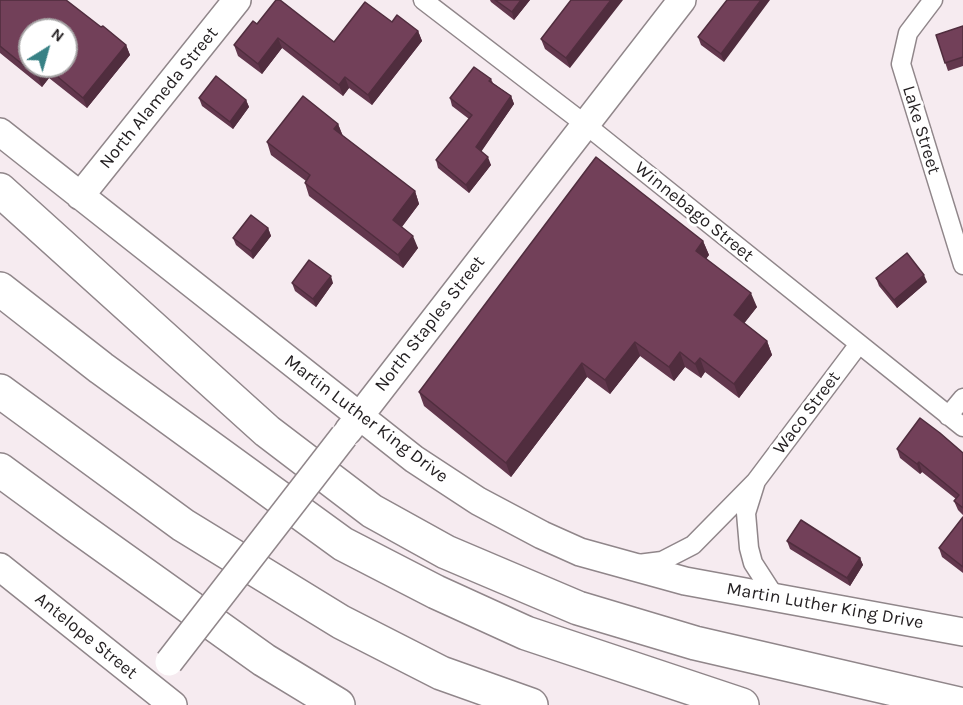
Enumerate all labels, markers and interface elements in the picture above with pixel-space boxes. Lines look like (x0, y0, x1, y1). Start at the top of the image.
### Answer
north arrow (18, 18, 78, 78)
street label: North Alameda Street (95, 23, 223, 173)
text: N (48, 24, 68, 46)
street label: Lake Street (897, 83, 945, 177)
street label: Winnebago Street (630, 157, 758, 267)
street label: North Staples Street (370, 252, 490, 396)
street label: Martin Luther King Drive (280, 350, 452, 488)
street label: Waco Street (769, 367, 845, 459)
street label: Martin Luther King Drive (725, 578, 925, 634)
street label: Antelope Street (30, 588, 142, 684)

